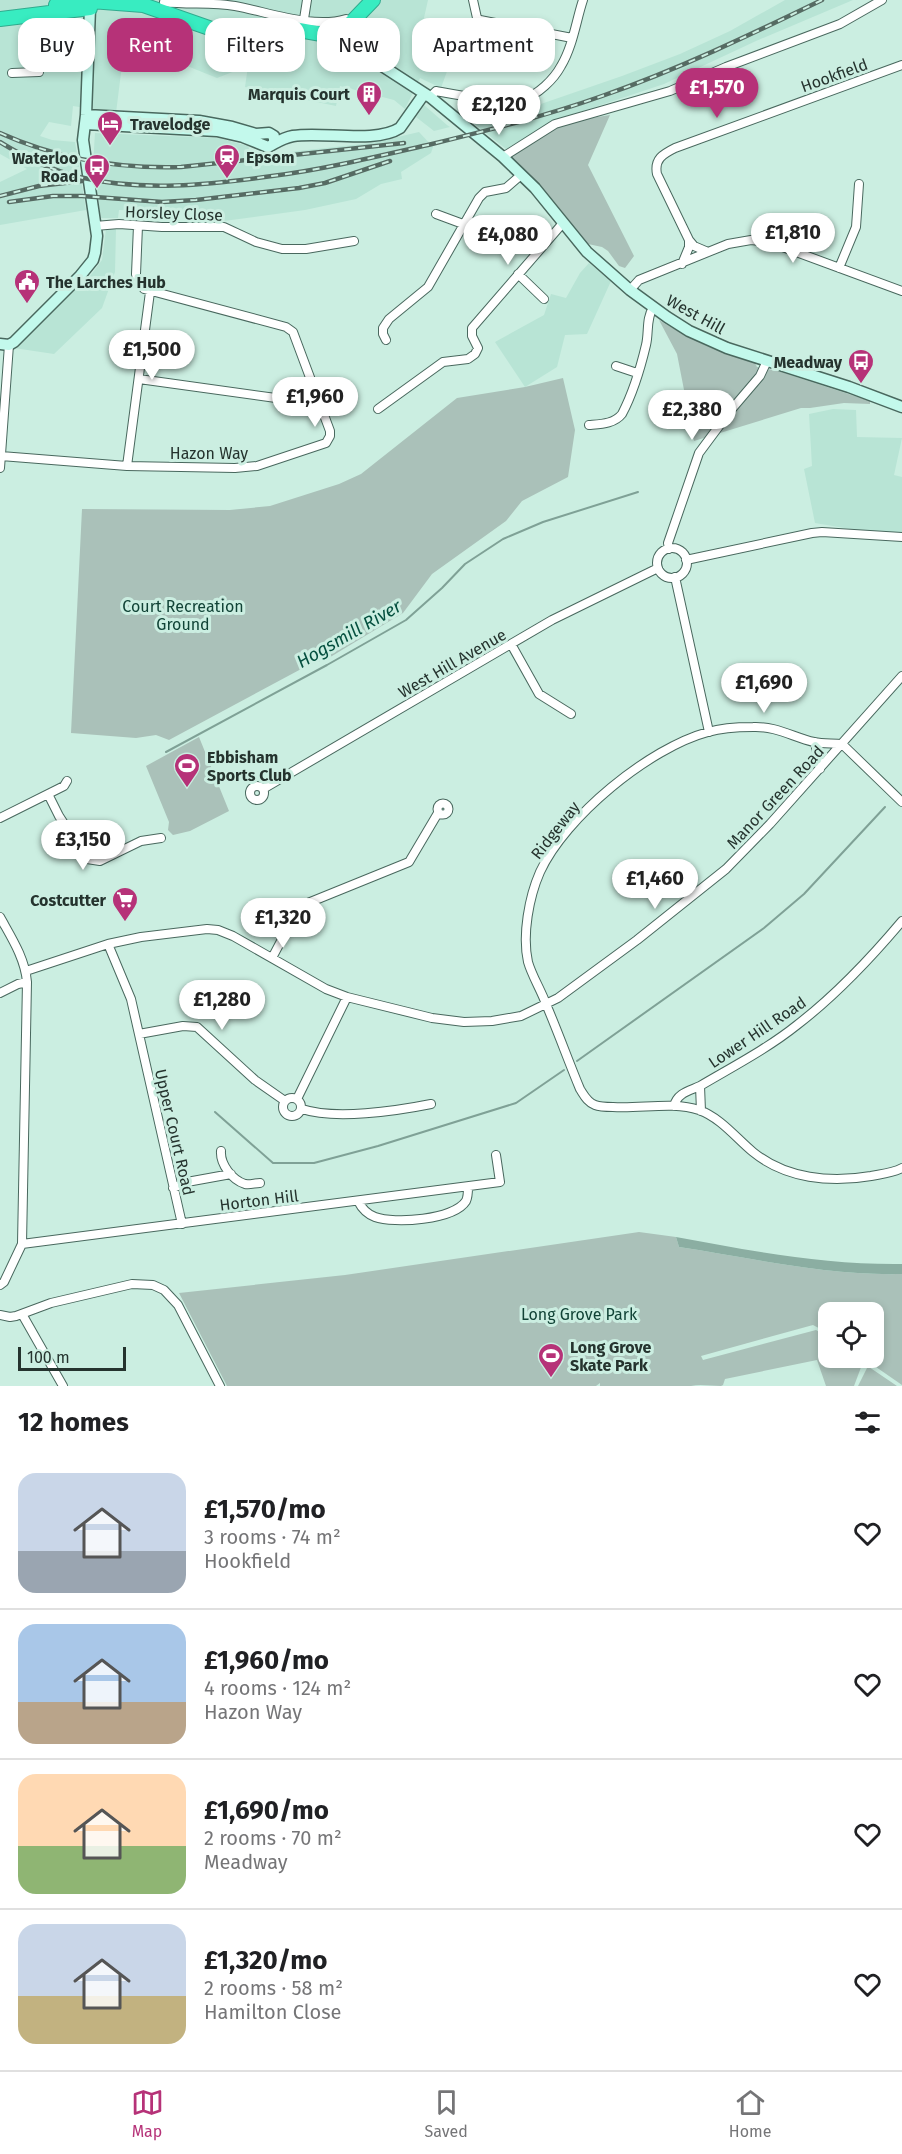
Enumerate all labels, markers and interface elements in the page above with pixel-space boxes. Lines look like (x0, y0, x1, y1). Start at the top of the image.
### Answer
chip: Buy (18, 18, 95, 72)
chip: Rent (107, 18, 193, 72)
chip: Filters (205, 18, 305, 72)
chip: New (317, 18, 400, 72)
chip: Apartment (412, 18, 555, 72)
street label: Hookfield (798, 55, 870, 96)
pin: £1,570 (668, 68, 766, 119)
text: £1,570 (689, 75, 745, 99)
building icon: Marquis Court (354, 79, 384, 117)
place label: Marquis Court (248, 85, 351, 104)
pin: £2,120 (450, 85, 548, 136)
text: £2,120 (471, 92, 527, 116)
hotel icon: Travelodge (95, 109, 125, 147)
place label: Travelodge (130, 115, 211, 134)
station icon: Epsom (212, 142, 242, 180)
place label: Epsom (246, 148, 294, 167)
place label: Waterloo Road (12, 149, 78, 186)
bus stop icon: Waterloo Road (82, 152, 112, 190)
street label: Horsley Close (125, 202, 223, 225)
pin: £1,810 (744, 213, 842, 264)
pin: £4,080 (459, 215, 557, 266)
text: £1,810 (765, 220, 821, 244)
text: £4,080 (478, 222, 538, 246)
public building icon: The Larches Hub (12, 267, 42, 305)
place label: The Larches Hub (46, 273, 166, 292)
street label: West Hill (663, 291, 729, 338)
pin: £1,500 (103, 330, 201, 381)
text: £1,500 (123, 337, 181, 361)
bus stop icon: Meadway (846, 347, 876, 385)
place label: Meadway (774, 353, 843, 372)
pin: £1,960 (266, 377, 364, 428)
text: £1,960 (286, 384, 344, 408)
pin: £2,380 (643, 390, 741, 441)
text: £2,380 (662, 397, 722, 421)
street label: Hazon Way (170, 444, 248, 463)
water label: Hogsmill River (293, 595, 406, 673)
park label: Court Recreation Ground (122, 597, 244, 634)
street label: West Hill Avenue (395, 625, 510, 702)
pin: £1,690 (715, 663, 813, 714)
text: £1,690 (735, 670, 793, 694)
street label: Manor Green Road (723, 742, 828, 853)
place label: Ebbisham Sports Club (207, 748, 292, 785)
sports icon: Ebbisham Sports Club (172, 751, 202, 789)
street label: Ridgeway (527, 798, 584, 863)
pin: £3,150 (34, 820, 132, 871)
text: £3,150 (55, 827, 111, 851)
pin: £1,460 (606, 859, 704, 910)
text: £1,460 (626, 866, 684, 890)
supermarket icon: Costcutter (110, 885, 140, 923)
place label: Costcutter (30, 891, 107, 910)
pin: £1,320 (234, 898, 332, 949)
text: £1,320 (255, 905, 311, 929)
pin: £1,280 (173, 980, 271, 1031)
text: £1,280 (193, 987, 251, 1011)
street label: Lower Hill Road (705, 993, 810, 1072)
street label: Upper Court Road (151, 1067, 198, 1197)
street label: Horton Hill (218, 1186, 300, 1215)
map controls (818, 1302, 884, 1368)
button: locate (818, 1302, 884, 1368)
park label: Long Grove Park (521, 1305, 638, 1324)
place label: Long Grove Skate Park (570, 1338, 652, 1375)
sports icon: Long Grove Skate Park (536, 1341, 566, 1379)
scale bar (18, 1344, 126, 1372)
text: 100 m (27, 1348, 70, 1367)
icon: filters (851, 1406, 884, 1439)
text: 12 homes (18, 1407, 129, 1438)
text: £1,570/mo (204, 1494, 326, 1525)
icon: home (66, 1497, 138, 1569)
icon: heart (851, 1517, 884, 1550)
text: 3 rooms · 74 m² (204, 1525, 341, 1549)
text: Hookfield (204, 1549, 291, 1573)
text: £1,960/mo (204, 1645, 329, 1676)
icon: home (66, 1648, 138, 1720)
icon: heart (851, 1668, 884, 1701)
text: 4 rooms · 124 m² (204, 1676, 351, 1700)
text: Hazon Way (204, 1700, 302, 1724)
text: £1,690/mo (204, 1795, 329, 1826)
icon: home (66, 1798, 138, 1870)
icon: heart (851, 1818, 884, 1851)
text: 2 rooms · 70 m² (204, 1826, 342, 1850)
text: Meadway (204, 1850, 288, 1874)
text: £1,320/mo (204, 1945, 328, 1976)
icon: home (66, 1948, 138, 2020)
icon: heart (851, 1968, 884, 2001)
text: 2 rooms · 58 m² (204, 1976, 343, 2000)
text: Hamilton Close (204, 2000, 341, 2024)
tab: Map (131, 2086, 164, 2141)
tab: Saved (425, 2086, 468, 2141)
tab: Home (729, 2086, 771, 2141)

